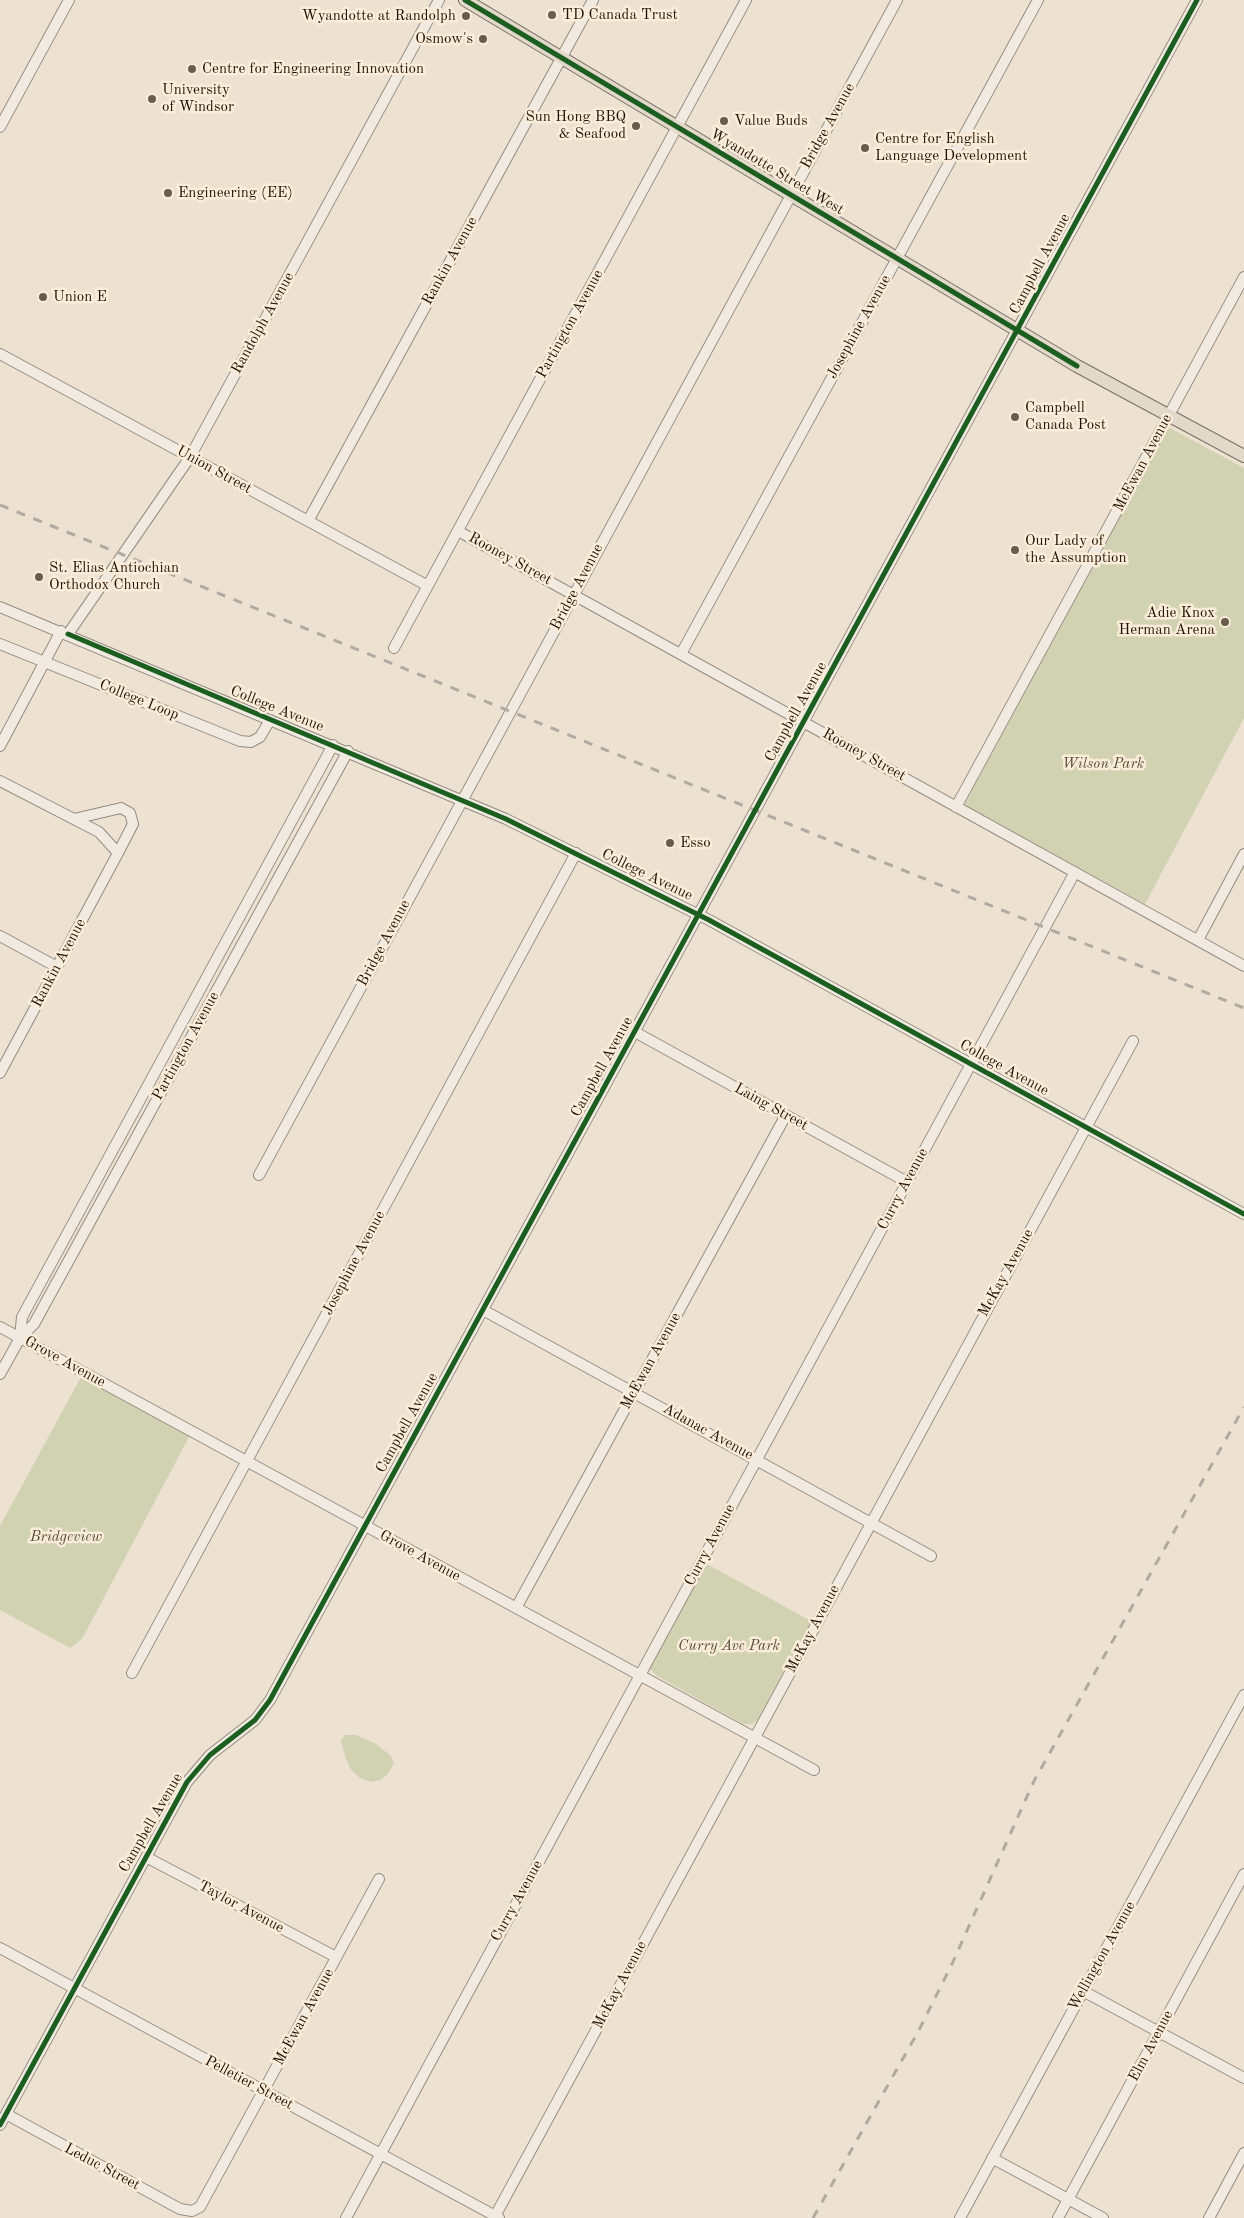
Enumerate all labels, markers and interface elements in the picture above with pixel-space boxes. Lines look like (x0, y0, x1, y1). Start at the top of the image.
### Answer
place label: TD Canada Trust (562, 6, 678, 24)
place label: Wyandotte at Randolph (302, 7, 456, 25)
marker: TD Canada Trust (546, 9, 558, 21)
marker: Wyandotte at Randolph (460, 10, 472, 22)
place label: Osmow's (415, 30, 473, 48)
marker: Osmow's (477, 33, 489, 45)
place label: Centre for Engineering Innovation (202, 60, 424, 78)
marker: Centre for Engineering Innovation (186, 63, 198, 75)
street label: Bridge Avenue (797, 80, 859, 172)
place label: University of Windsor (162, 81, 234, 116)
marker: University of Windsor (146, 93, 158, 105)
place label: Sun Hong BBQ & Seafood (526, 108, 626, 143)
place label: Value Buds (734, 112, 808, 130)
marker: Value Buds (718, 115, 730, 127)
marker: Sun Hong BBQ & Seafood (630, 120, 642, 132)
street label: Wyandotte Street West (707, 125, 847, 219)
place label: Centre for English Language Development (875, 130, 1027, 165)
marker: Centre for English Language Development (859, 142, 871, 154)
place label: Engineering (EE) (178, 184, 293, 202)
marker: Engineering (EE) (162, 187, 174, 199)
street label: Campbell Avenue (1006, 210, 1074, 318)
street label: Rankin Avenue (418, 214, 482, 308)
street label: Partington Avenue (533, 267, 607, 381)
street label: Randolph Avenue (228, 269, 298, 377)
street label: Josephine Avenue (823, 272, 895, 382)
place label: Union E (53, 288, 107, 306)
marker: Union E (37, 291, 49, 303)
place label: Campbell Canada Post (1025, 399, 1106, 434)
marker: Campbell Canada Post (1009, 411, 1021, 423)
street label: McEwan Avenue (1110, 411, 1176, 515)
street label: Union Street (173, 442, 255, 498)
street label: Rooney Street (465, 529, 555, 589)
place label: Our Lady of the Assumption (1025, 532, 1127, 567)
street label: Bridge Avenue (547, 541, 607, 633)
marker: Our Lady of the Assumption (1009, 544, 1021, 556)
place label: St. Elias Antiochian Orthodox Church (49, 559, 179, 594)
marker: St. Elias Antiochian Orthodox Church (33, 571, 45, 583)
place label: Adie Knox Herman Arena (1118, 604, 1215, 639)
marker: Adie Knox Herman Arena (1219, 616, 1231, 628)
street label: Campbell Avenue (761, 659, 831, 765)
street label: College Loop (97, 676, 181, 724)
street label: College Avenue (228, 682, 326, 736)
street label: Rooney Street (819, 725, 909, 785)
park label: Wilson Park (1062, 755, 1144, 773)
place label: Esso (680, 834, 711, 852)
marker: Esso (664, 837, 676, 849)
street label: College Avenue (598, 845, 696, 905)
street label: Bridge Avenue (354, 897, 414, 989)
street label: Rankin Avenue (28, 915, 90, 1011)
street label: Partington Avenue (149, 989, 223, 1103)
street label: Campbell Avenue (567, 1014, 637, 1120)
street label: College Avenue (956, 1036, 1052, 1100)
street label: Laing Street (731, 1079, 811, 1135)
street label: Curry Avenue (874, 1145, 932, 1233)
street label: Josephine Avenue (319, 1208, 389, 1318)
street label: McKay Avenue (975, 1226, 1037, 1320)
street label: McEwan Avenue (617, 1309, 685, 1413)
street label: Grove Avenue (21, 1332, 109, 1392)
street label: Campbell Avenue (372, 1370, 442, 1476)
street label: Adanac Avenue (660, 1400, 756, 1464)
street label: Curry Avenue (681, 1501, 739, 1589)
street label: Grove Avenue (376, 1526, 464, 1586)
park label: Bridgeview (30, 1528, 102, 1546)
street label: McKay Avenue (782, 1582, 844, 1676)
park label: Curry Ave Park (678, 1637, 780, 1655)
street label: Campbell Avenue (115, 1770, 187, 1876)
street label: Curry Avenue (487, 1857, 547, 1945)
street label: Taylor Avenue (195, 1877, 287, 1937)
street label: Wellington Avenue (1064, 1898, 1140, 2014)
street label: McKay Avenue (589, 1938, 651, 2032)
street label: McEwan Avenue (270, 1965, 338, 2069)
street label: Elm Avenue (1125, 2007, 1177, 2085)
street label: Pelletier Street (202, 2052, 296, 2114)
street label: Leduc Street (61, 2140, 143, 2194)

